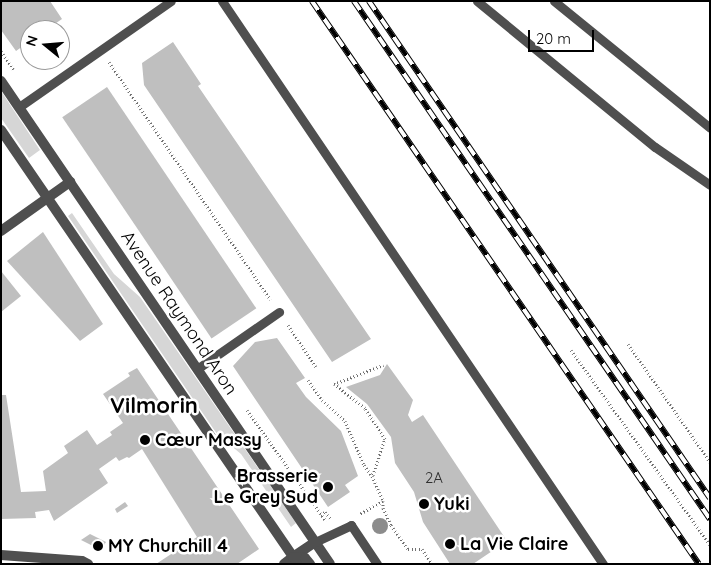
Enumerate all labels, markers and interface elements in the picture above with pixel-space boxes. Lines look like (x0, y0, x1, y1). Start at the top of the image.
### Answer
north arrow (20, 20, 70, 70)
scale bar (531, 20, 597, 52)
text: 20 m (536, 29, 571, 48)
text: N (21, 33, 42, 48)
street label: Avenue Raymond Aron (116, 227, 242, 399)
district label: Vilmorin (110, 393, 198, 419)
place label: Cœur Massy (155, 429, 262, 451)
marker: Cœur Massy (139, 434, 151, 446)
place label: Brasserie Le Grey Sud (214, 466, 318, 508)
house number: 2A (425, 469, 443, 487)
marker: Brasserie Le Grey Sud (322, 481, 334, 493)
place label: Yuki (434, 493, 469, 515)
marker: Yuki (418, 498, 430, 510)
place label: La Vie Claire (460, 533, 568, 555)
place label: MY Churchill 4 (108, 535, 228, 557)
marker: La Vie Claire (444, 538, 456, 550)
marker: MY Churchill 4 (92, 540, 104, 552)

